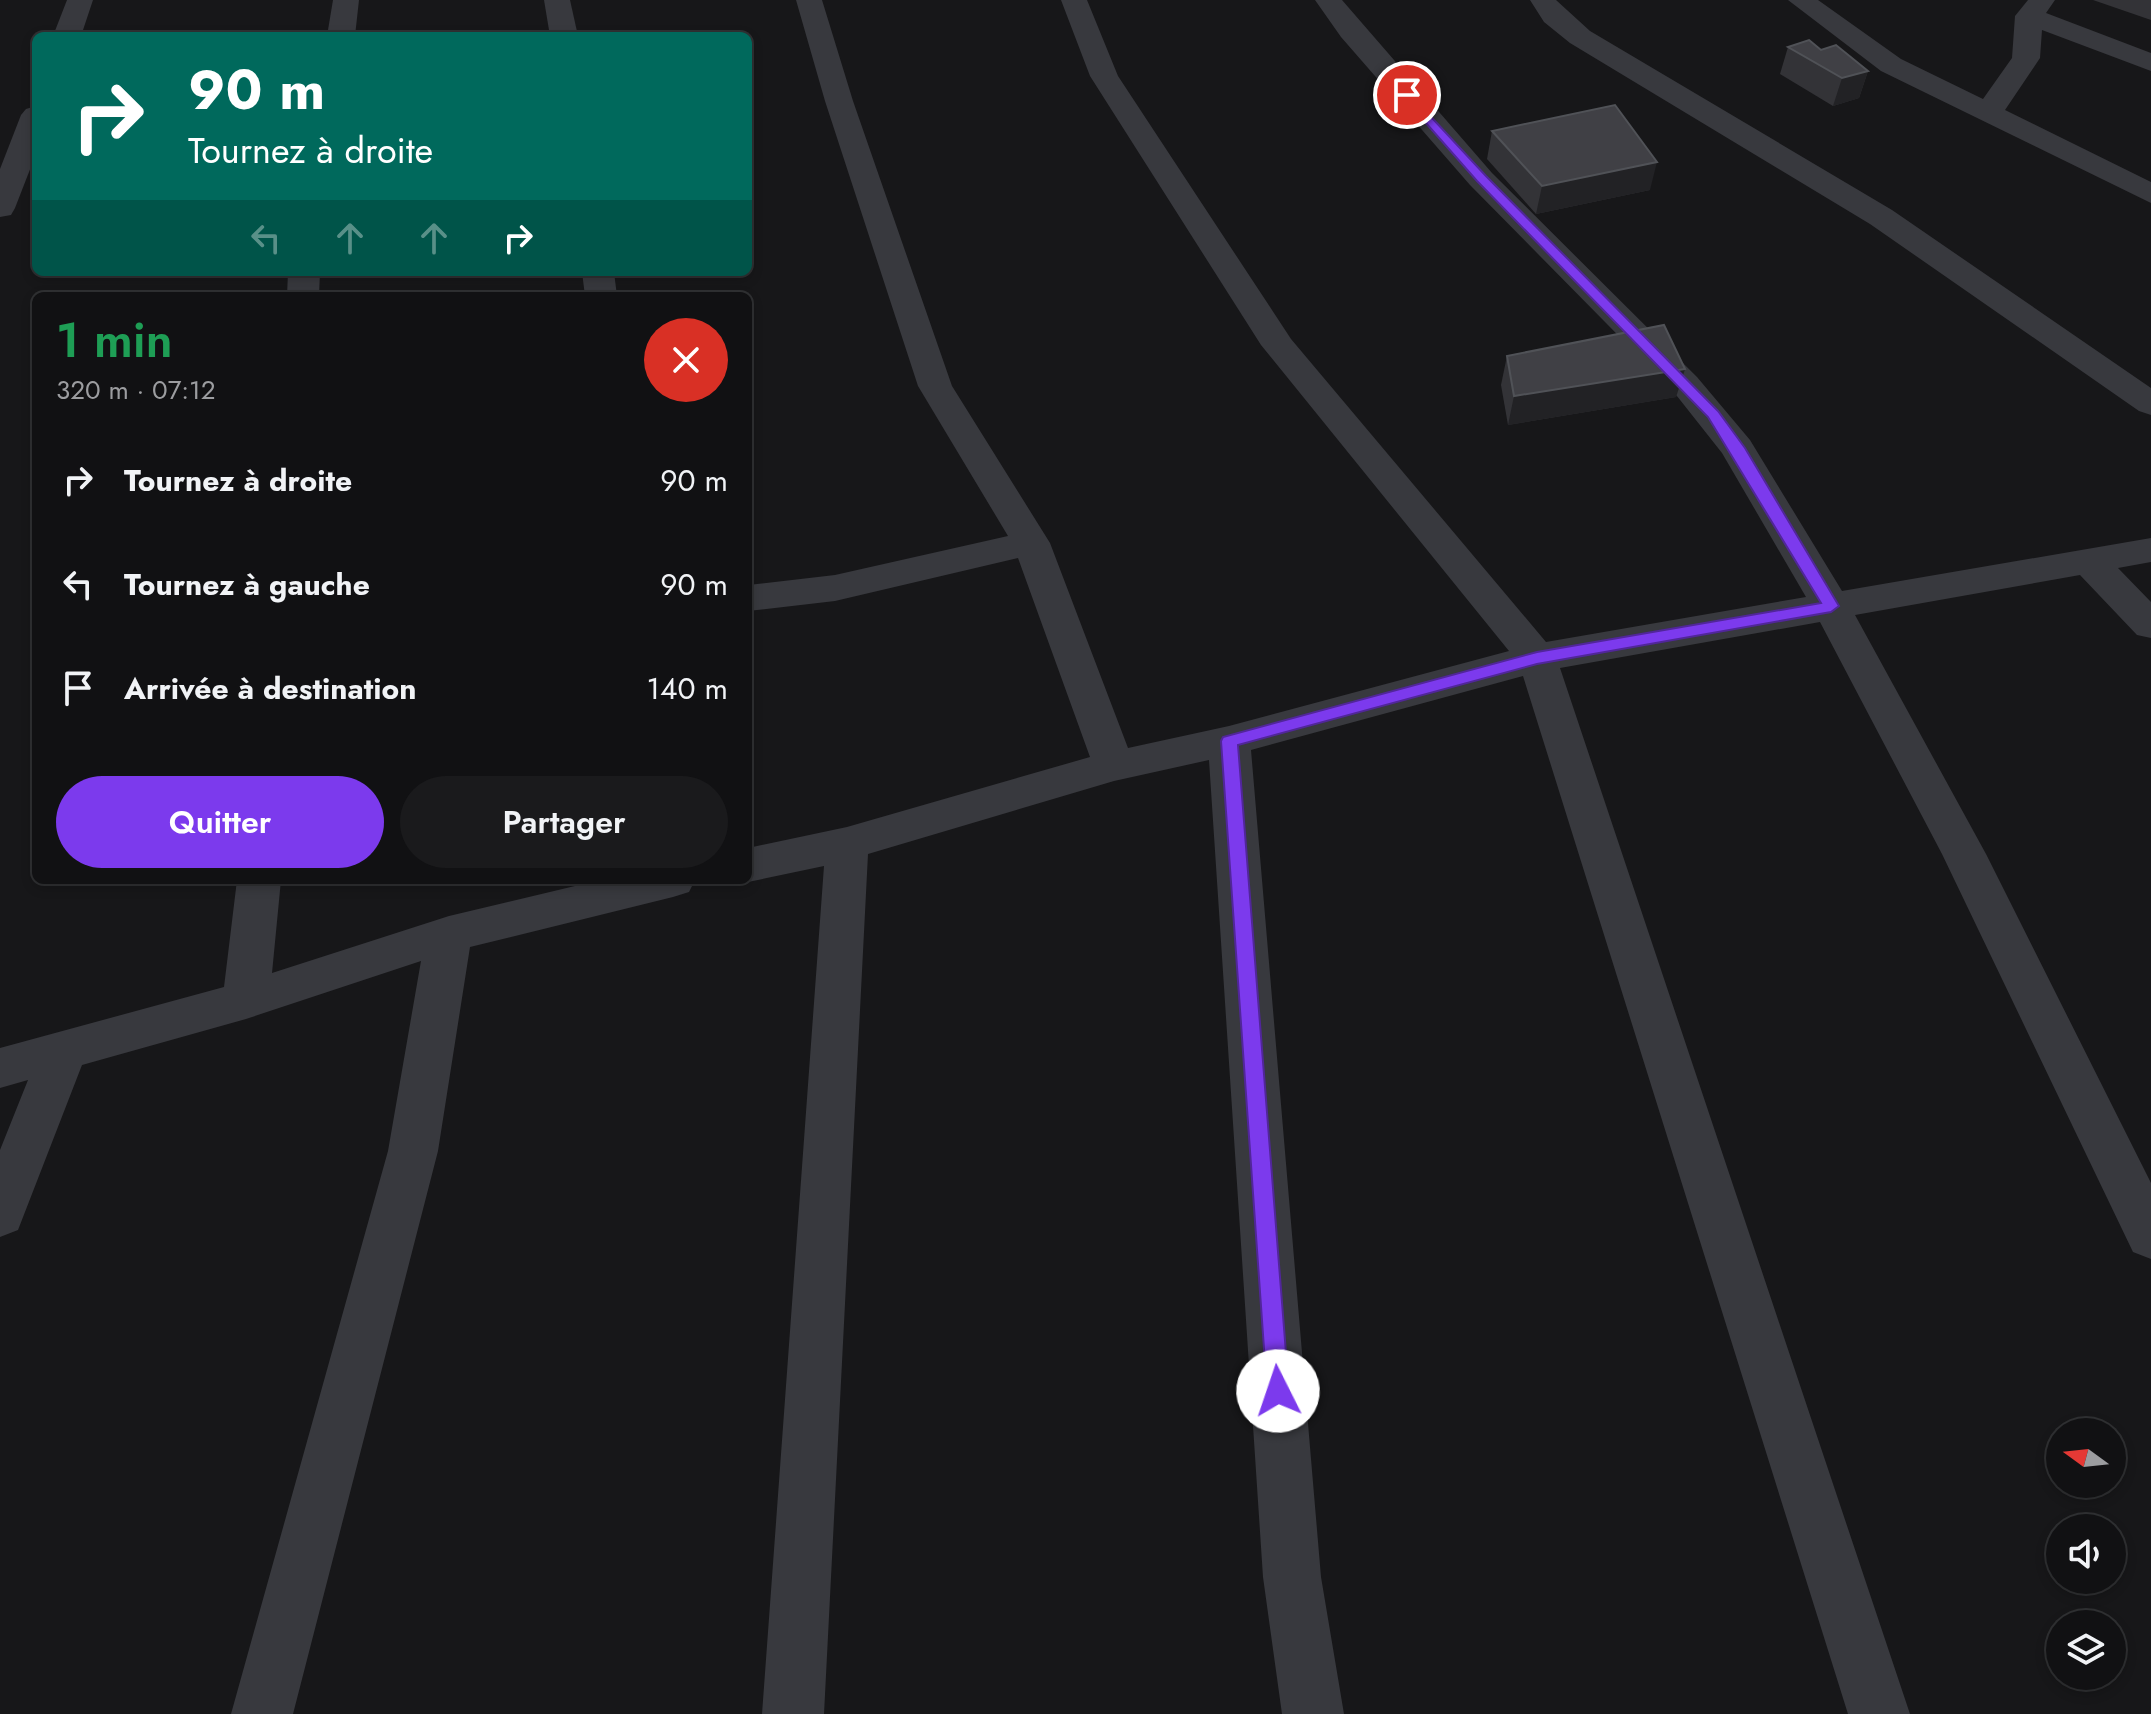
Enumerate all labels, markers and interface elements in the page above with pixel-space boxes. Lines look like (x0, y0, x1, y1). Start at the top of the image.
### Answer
text: 90 m (188, 49, 325, 130)
pin (1373, 61, 1441, 129)
icon: right (56, 64, 160, 168)
icon: arrive (1385, 73, 1429, 117)
text: Tournez à droite (188, 124, 433, 176)
icon: left (244, 216, 288, 260)
icon: ahead (328, 216, 372, 260)
icon: ahead (412, 216, 456, 260)
icon: right (496, 216, 540, 260)
text: 1 min (56, 306, 173, 375)
button: close (644, 318, 728, 402)
text: 320 m · 07:12 (56, 371, 216, 409)
icon: right (56, 458, 100, 502)
text: Tournez à droite (124, 459, 352, 502)
text: 90 m (660, 459, 728, 502)
icon: left (56, 562, 100, 606)
text: Tournez à gauche (124, 563, 370, 606)
text: 90 m (660, 563, 728, 606)
icon: arrive (56, 666, 100, 710)
text: Arrivée à destination (124, 667, 416, 710)
text: 140 m (647, 667, 728, 710)
button: Quitter (56, 776, 384, 868)
button: Partager (400, 776, 728, 868)
position arrow (1236, 1349, 1320, 1433)
north arrow (2046, 1418, 2126, 1498)
map controls (2046, 1418, 2126, 1690)
button: sound (2046, 1514, 2126, 1594)
button: layers (2046, 1610, 2126, 1690)

